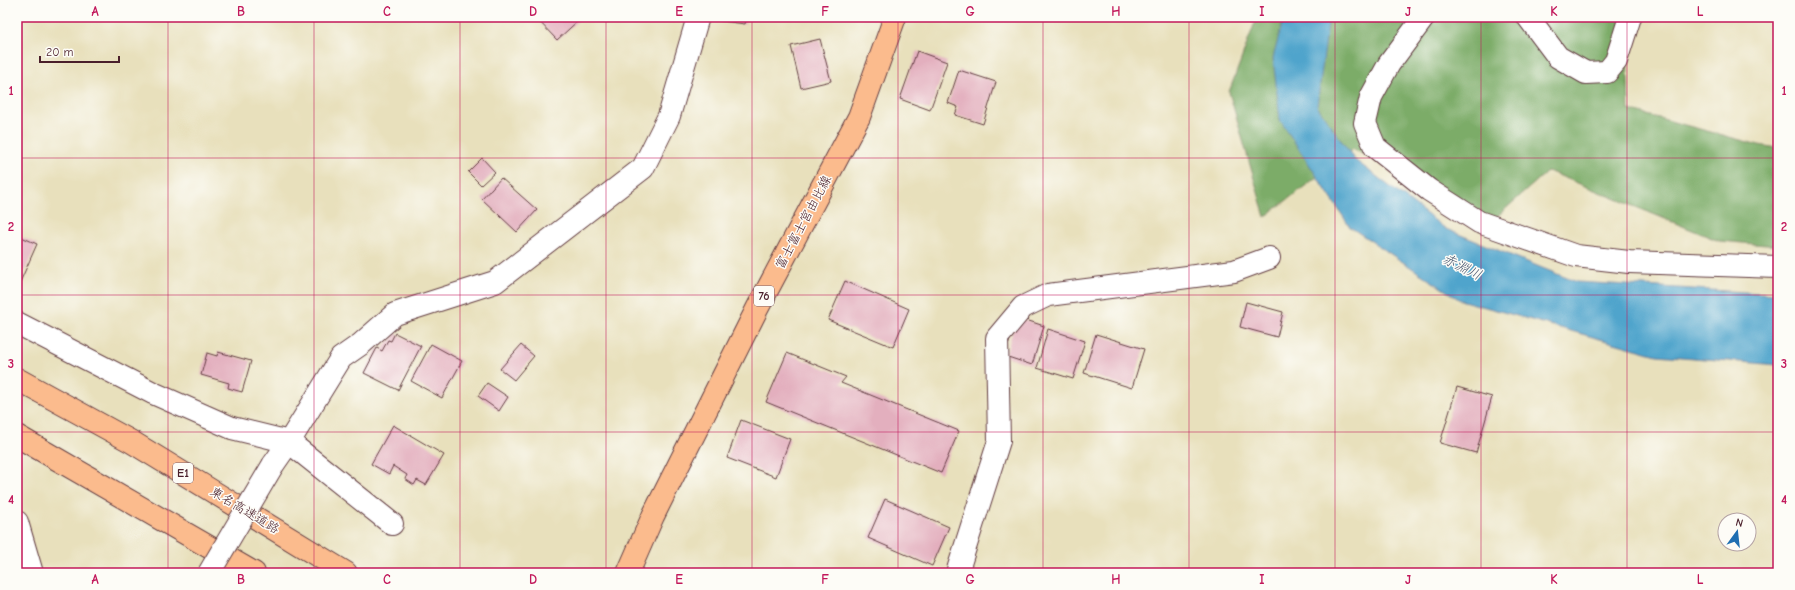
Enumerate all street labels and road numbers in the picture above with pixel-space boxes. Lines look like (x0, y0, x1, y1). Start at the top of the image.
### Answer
street label: 富士富士宮由比線 (772, 172, 835, 271)
road number: 76 (754, 286, 774, 306)
road number: E1 (173, 463, 193, 483)
street label: 東名高速道路 (208, 483, 282, 537)

